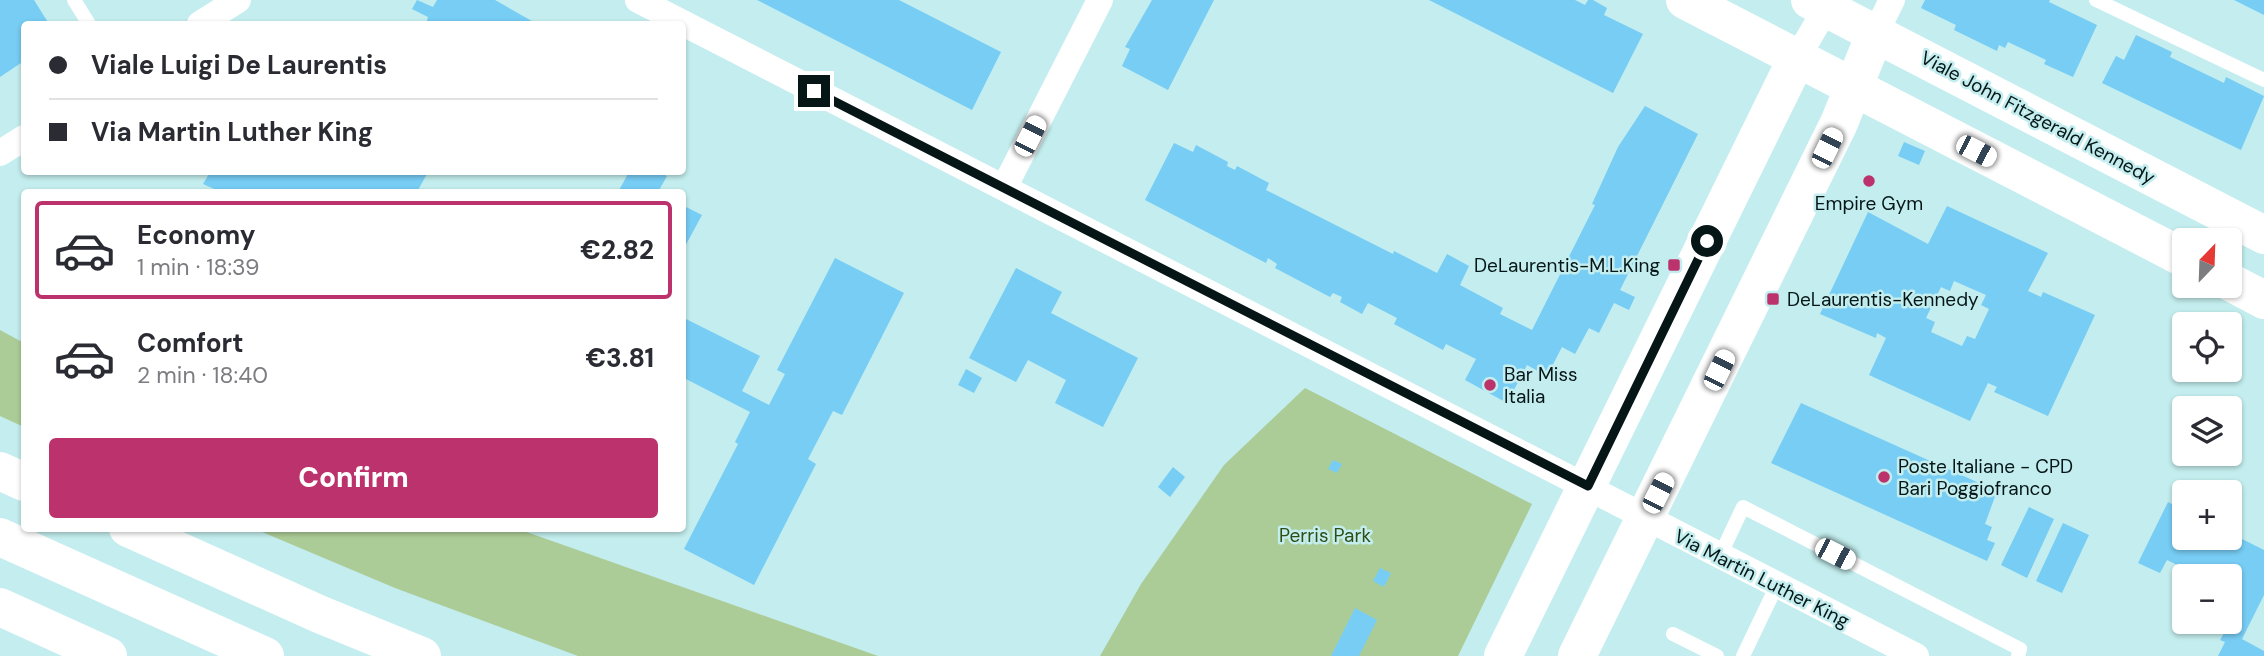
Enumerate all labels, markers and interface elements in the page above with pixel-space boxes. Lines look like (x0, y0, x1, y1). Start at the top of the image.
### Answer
street label: Viale John Fitzgerald Kennedy (1916, 45, 2160, 190)
text: Viale Luigi De Laurentis (91, 48, 387, 82)
route end (798, 75, 830, 107)
car (1012, 113, 1049, 159)
text: Via Martin Luther King (91, 115, 373, 149)
car (1809, 125, 1846, 171)
car (1953, 132, 2000, 170)
marker: Empire Gym (1861, 173, 1877, 189)
place label: Empire Gym (1815, 191, 1923, 216)
text: Economy (137, 218, 255, 252)
icon: car (53, 219, 116, 282)
route start (1691, 225, 1723, 257)
north arrow (2172, 228, 2242, 298)
map controls (2172, 228, 2242, 634)
text: €2.82 (580, 233, 654, 267)
text: 1 min · 18:39 (137, 252, 259, 282)
place label: DeLaurentis-M.L.King (1474, 253, 1660, 278)
marker: DeLaurentis-M.L.King (1666, 257, 1682, 273)
place label: DeLaurentis-Kennedy (1787, 287, 1979, 312)
marker: DeLaurentis-Kennedy (1765, 291, 1781, 307)
button: locate (2172, 312, 2242, 382)
text: Comfort (137, 326, 243, 360)
icon: car (53, 327, 116, 390)
text: €3.81 (585, 341, 654, 375)
car (1701, 347, 1738, 393)
text: 2 min · 18:40 (137, 360, 268, 390)
place label: Bar Miss Italia (1504, 362, 1578, 409)
marker: Bar Miss Italia (1482, 377, 1498, 393)
button: layers (2172, 396, 2242, 466)
button: Confirm (49, 438, 658, 518)
place label: Poste Italiane - CPD Bari Poggiofranco (1898, 454, 2073, 501)
marker: Poste Italiane - CPD Bari Poggiofranco (1876, 469, 1892, 485)
car (1640, 470, 1677, 516)
button: + (2172, 480, 2242, 550)
park label: Perris Park (1279, 523, 1371, 548)
street label: Via Martin Luther King (1670, 523, 1854, 634)
car (1812, 535, 1859, 573)
button: − (2172, 564, 2242, 634)

